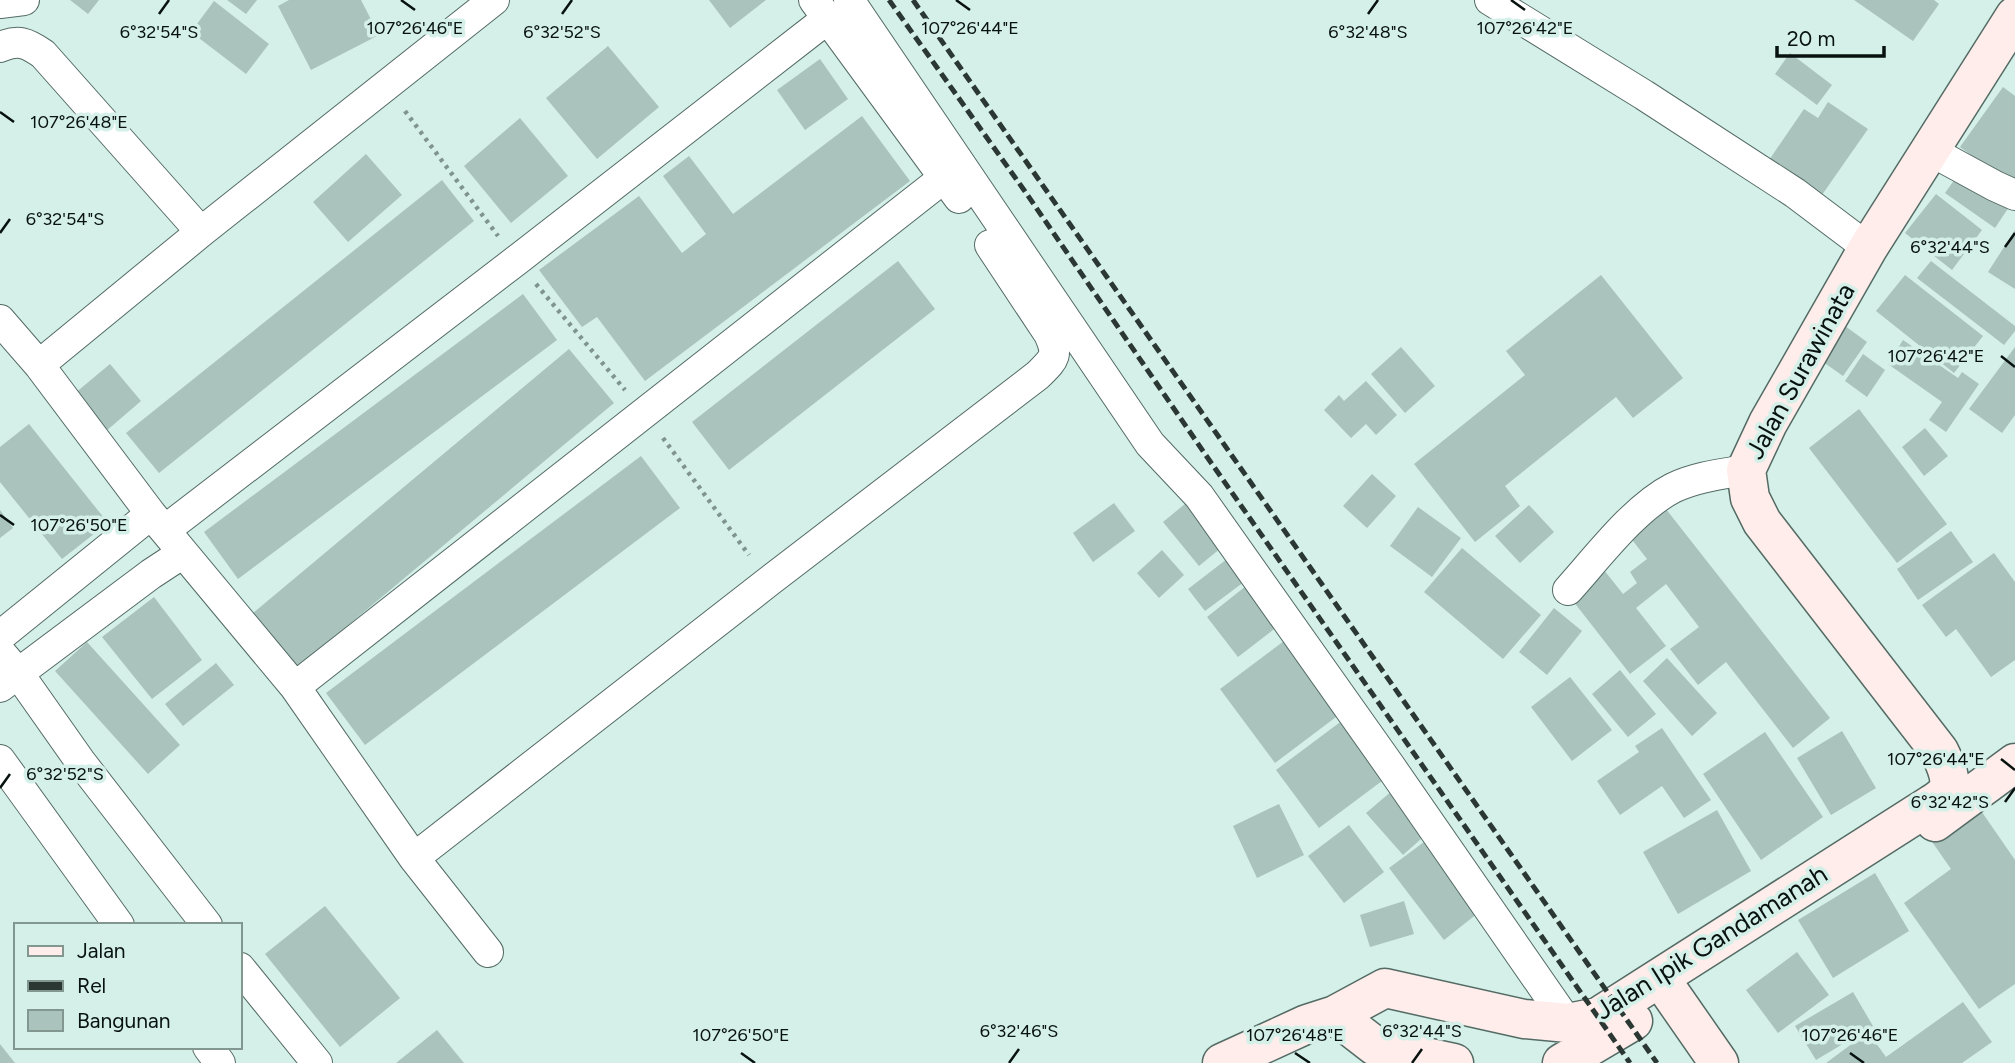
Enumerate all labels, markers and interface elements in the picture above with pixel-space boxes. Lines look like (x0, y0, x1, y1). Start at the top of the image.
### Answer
scale bar (1777, 14, 1884, 58)
text: 107°26'46"E (367, 17, 463, 39)
text: 107°26'44"E (921, 17, 1019, 39)
text: 107°26'42"E (1477, 17, 1573, 39)
text: 6°32'54"S (120, 21, 198, 43)
text: 6°32'52"S (523, 21, 601, 43)
text: 6°32'48"S (1328, 21, 1408, 43)
text: 20 m (1787, 26, 1835, 51)
text: 107°26'48"E (30, 111, 128, 133)
text: 6°32'54"S (26, 208, 104, 230)
text: 6°32'44"S (1910, 236, 1990, 258)
street label: Jalan Surawinata (1738, 277, 1862, 465)
text: 107°26'42"E (1888, 345, 1984, 367)
text: 107°26'50"E (30, 514, 128, 536)
text: 107°26'44"E (1887, 748, 1985, 770)
text: 6°32'52"S (26, 763, 104, 785)
text: 6°32'42"S (1911, 791, 1989, 813)
street label: Jalan Ipik Gandamanah (1589, 857, 1833, 1027)
legend (14, 923, 242, 1049)
text: Jalan (77, 938, 126, 963)
text: Rel (77, 973, 106, 998)
text: Bangunan (77, 1008, 170, 1033)
text: 6°32'46"S (980, 1020, 1058, 1042)
text: 6°32'44"S (1382, 1020, 1462, 1042)
text: 107°26'50"E (692, 1024, 790, 1046)
text: 107°26'48"E (1246, 1024, 1344, 1046)
text: 107°26'46"E (1802, 1024, 1898, 1046)

